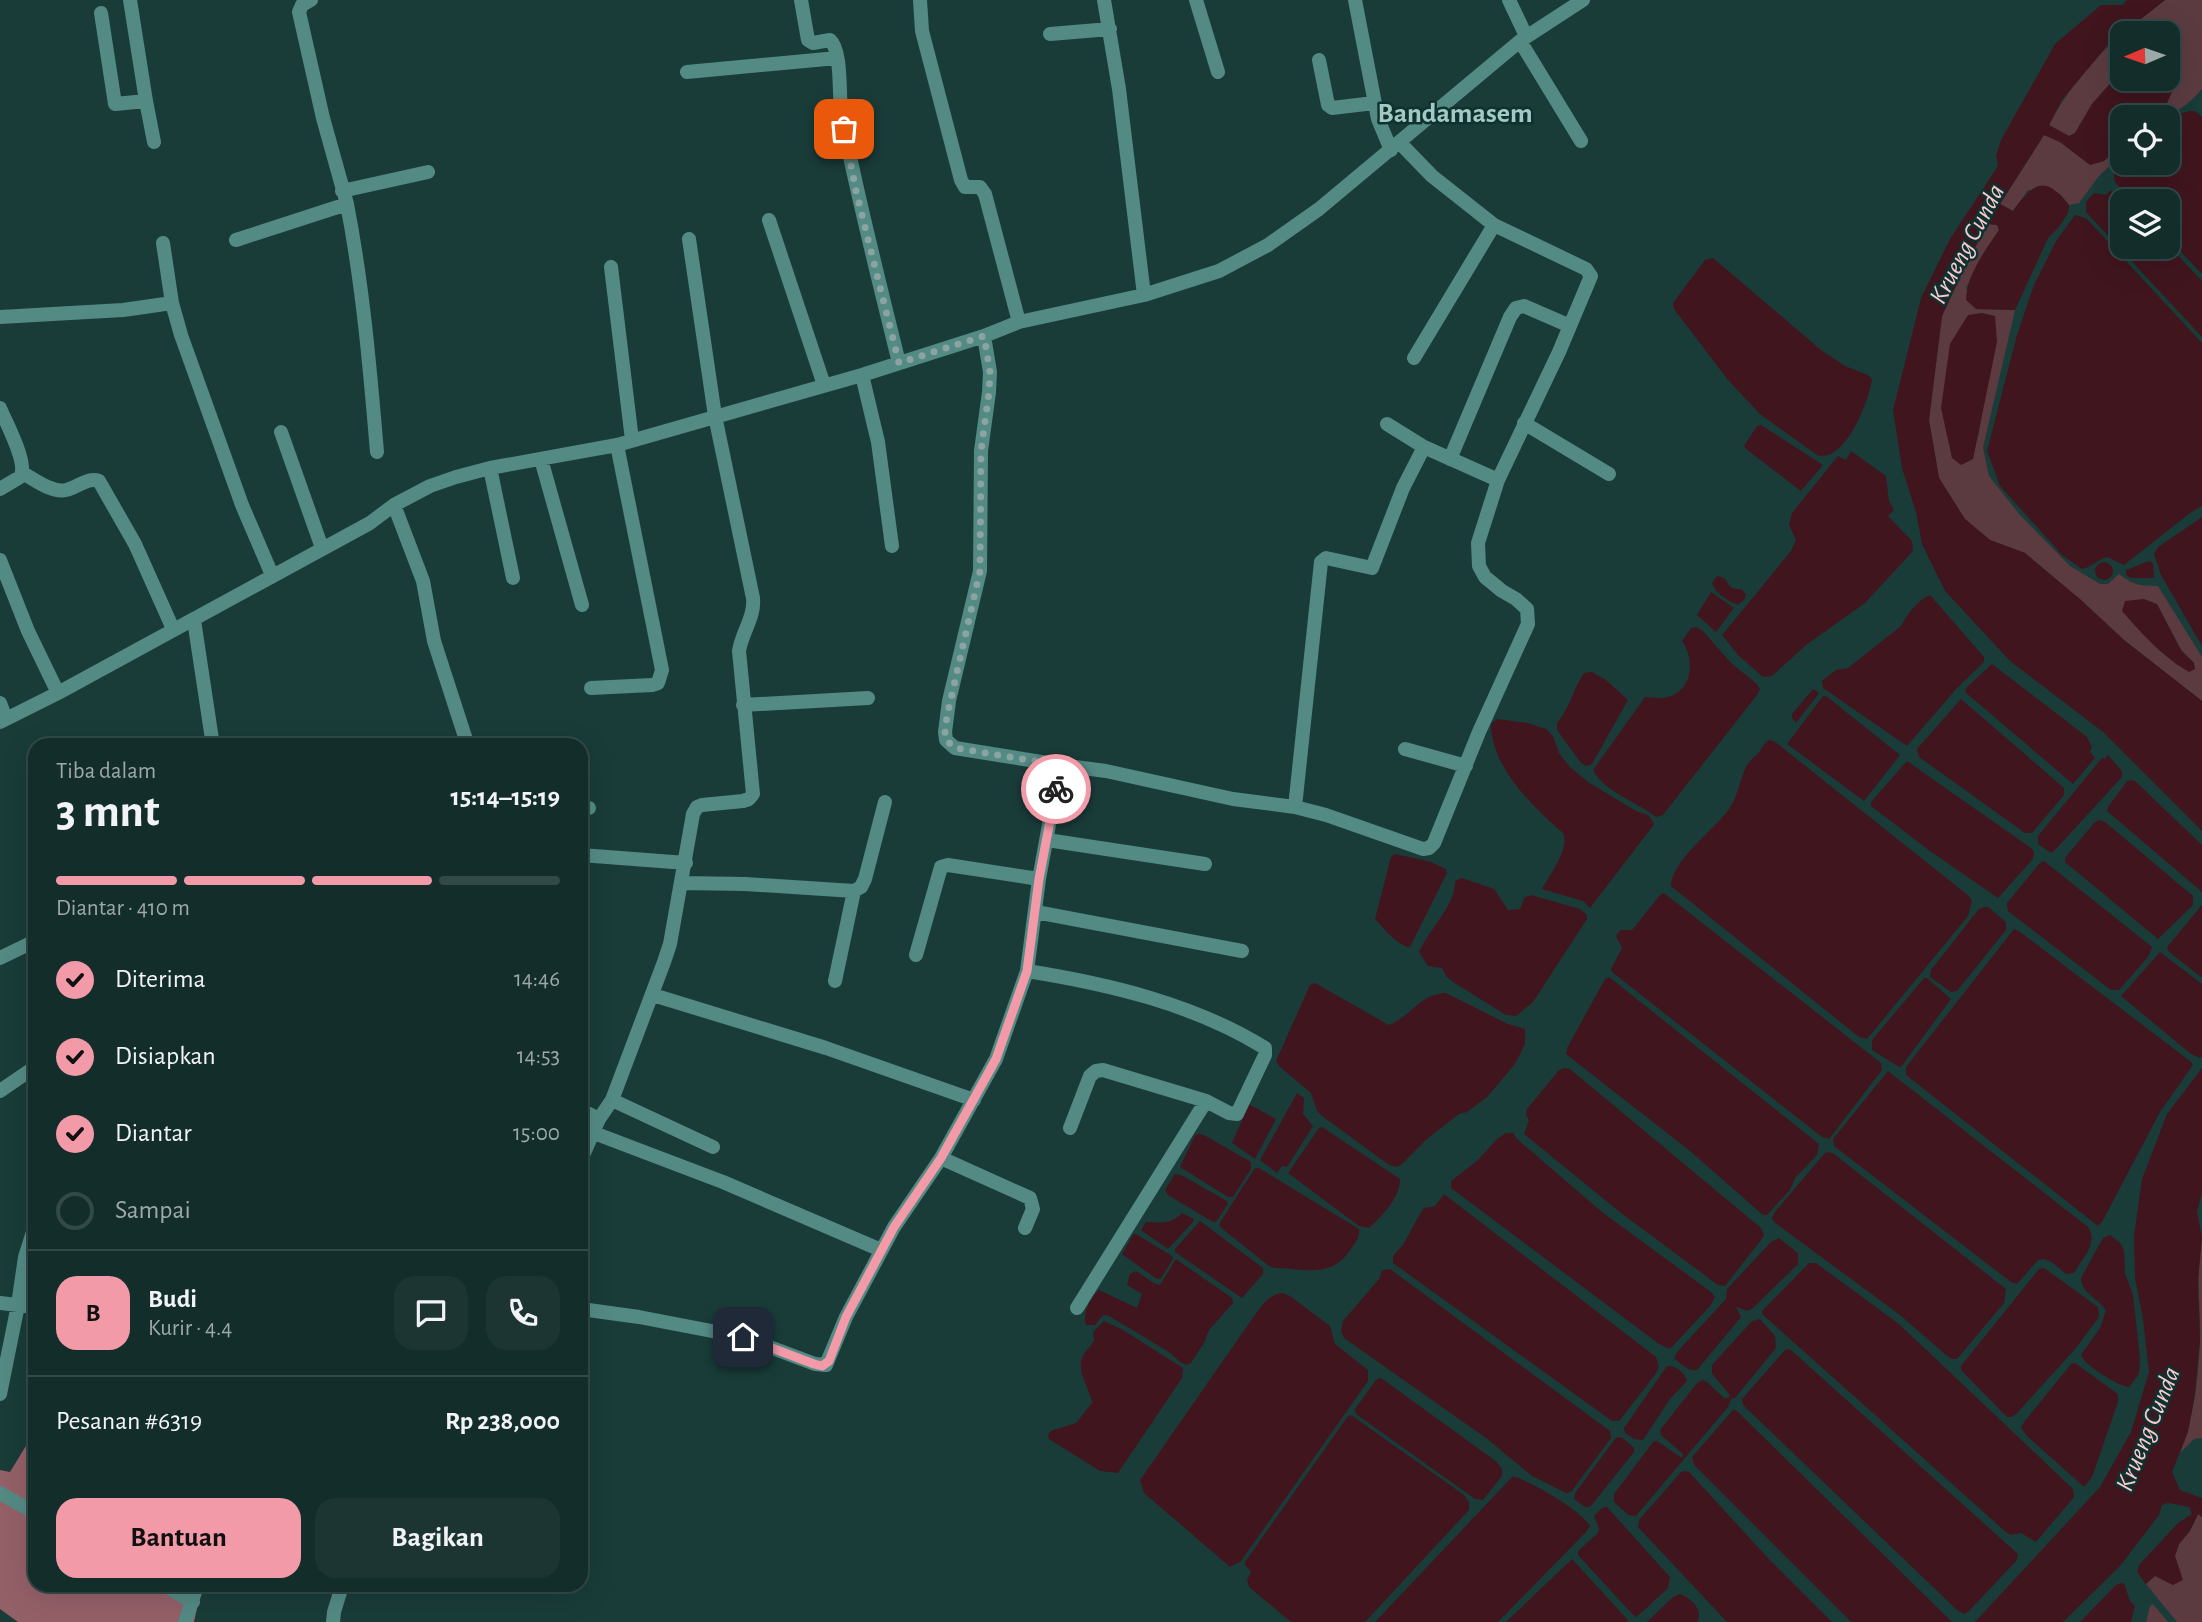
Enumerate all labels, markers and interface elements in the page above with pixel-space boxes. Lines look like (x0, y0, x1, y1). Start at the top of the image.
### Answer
north arrow (2110, 21, 2180, 91)
map controls (2110, 21, 2180, 259)
pin (814, 99, 874, 159)
district label: Bandamasem (1378, 100, 1532, 128)
button: locate (2110, 105, 2180, 175)
icon: bag (825, 110, 863, 148)
water label: Krueng Cunda (1925, 180, 2009, 308)
button: layers (2110, 189, 2180, 259)
courier (1021, 754, 1091, 824)
text: Tiba dalam (56, 760, 156, 783)
icon: bike (1037, 770, 1075, 808)
text: 15:14–15:19 (451, 784, 560, 810)
text: 3 mnt (56, 789, 160, 835)
text: Diantar · 410 m (56, 897, 190, 920)
icon: check (56, 961, 94, 999)
text: Diterima (115, 966, 206, 992)
text: 14:46 (514, 968, 560, 991)
icon: check (56, 1038, 94, 1076)
text: Disiapkan (115, 1043, 216, 1069)
text: 14:53 (517, 1045, 560, 1068)
icon: check (56, 1115, 94, 1153)
text: Diantar (115, 1120, 192, 1146)
text: 15:00 (513, 1122, 560, 1145)
text: Sampai (115, 1197, 191, 1223)
button: chat (394, 1276, 468, 1350)
button: phone (486, 1276, 560, 1350)
text: Budi (148, 1286, 197, 1312)
text: B (85, 1300, 101, 1326)
pin (713, 1307, 773, 1367)
text: Kurir · 4.4 (148, 1317, 232, 1340)
icon: home (724, 1318, 762, 1356)
water label: Krueng Cunda (2111, 1363, 2185, 1495)
text: Pesanan #6319 (56, 1408, 202, 1434)
text: Rp 238,000 (445, 1408, 560, 1434)
button: Bantuan (56, 1498, 301, 1578)
button: Bagikan (315, 1498, 560, 1578)

